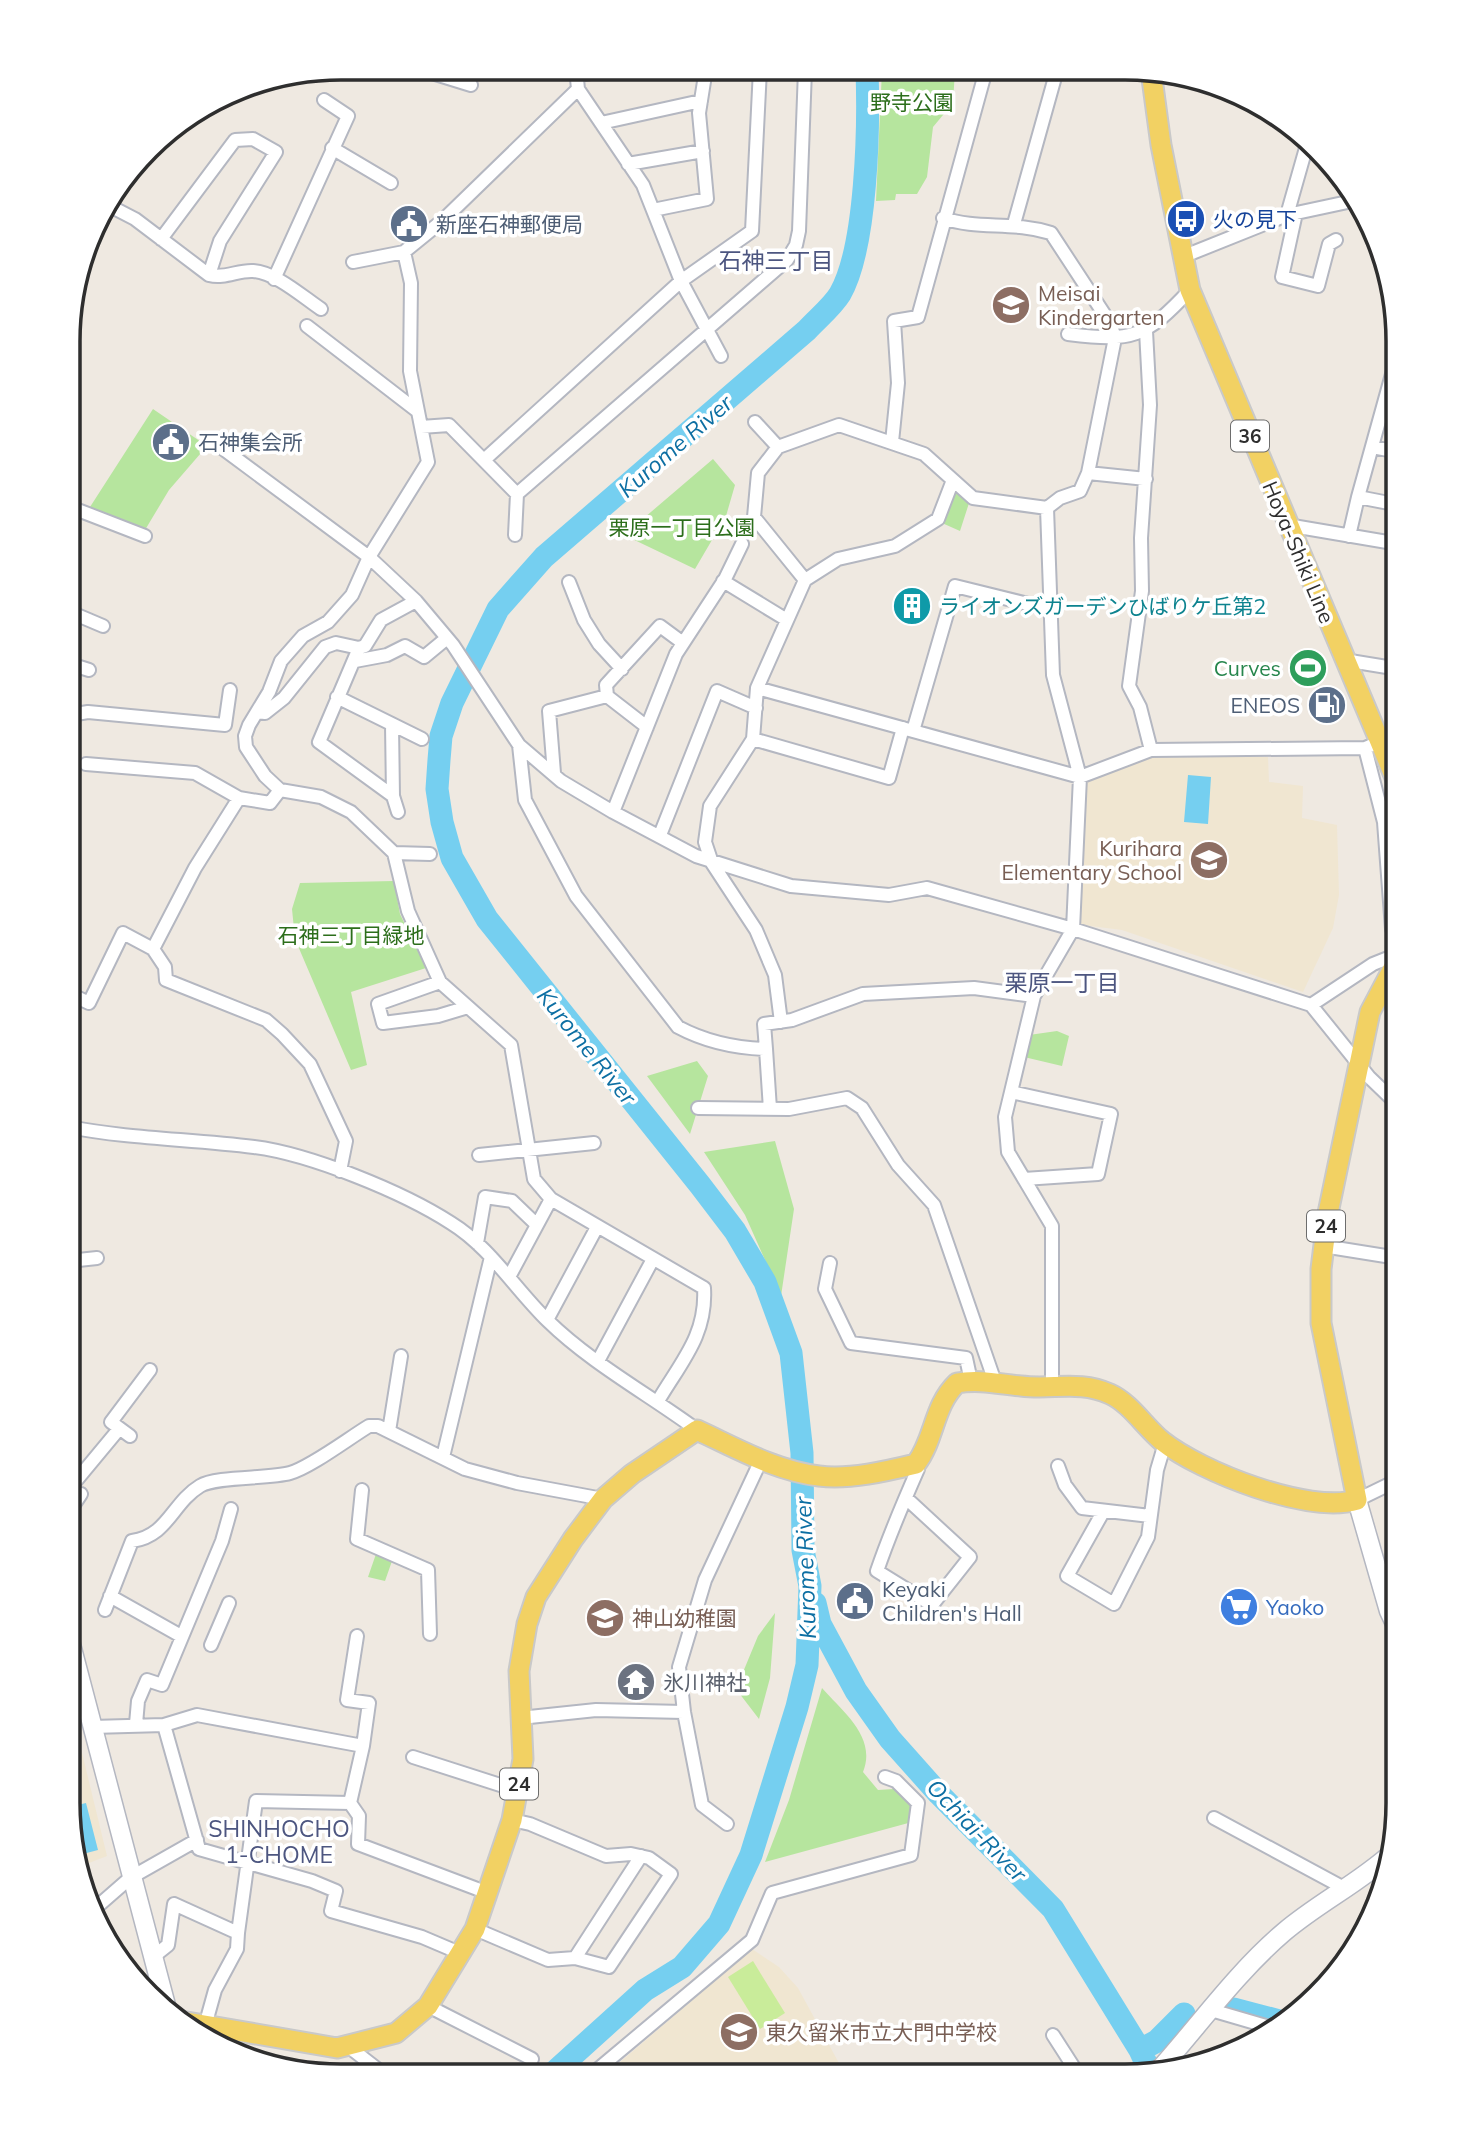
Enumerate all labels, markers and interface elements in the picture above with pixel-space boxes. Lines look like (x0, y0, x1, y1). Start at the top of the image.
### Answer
park label: 野寺公園 (870, 89, 954, 115)
bus stop icon: 火の見下 (1165, 198, 1207, 240)
public building icon: 新座石神郵便局 (388, 203, 430, 245)
place label: 火の見下 (1213, 206, 1297, 232)
place label: 新座石神郵便局 (436, 211, 583, 237)
district label: 石神三丁目 (719, 246, 834, 275)
place label: Meisai Kindergarten (1038, 280, 1165, 330)
school or university icon: Meisai Kindergarten (990, 284, 1032, 326)
water label: Kurome River (612, 387, 739, 504)
road number: 36 (1231, 420, 1269, 452)
public building icon: 石神集会所 (150, 421, 192, 463)
place label: 石神集会所 (198, 429, 303, 455)
street label: Hoya-Shiki Line (1257, 477, 1341, 627)
park label: 栗原一丁目公園 (609, 514, 756, 540)
building icon: ライオンズガーデンひばりケ丘第2 (891, 585, 933, 627)
place label: ライオンズガーデンひばりケ丘第2 (939, 593, 1266, 619)
sports icon: Curves (1287, 647, 1329, 689)
place label: Curves (1214, 655, 1281, 681)
fuel station icon: ENEOS (1306, 684, 1348, 726)
place label: ENEOS (1230, 692, 1300, 718)
place label: Kurihara Elementary School (1001, 835, 1182, 885)
school or university icon: Kurihara Elementary School (1188, 839, 1230, 881)
park label: 石神三丁目緑地 (278, 922, 425, 948)
district label: 栗原一丁目 (1005, 968, 1120, 997)
water label: Kurome River (531, 982, 644, 1112)
road number: 24 (1307, 1210, 1345, 1242)
water label: Kurome River (788, 1495, 822, 1639)
place label: Keyaki Children's Hall (882, 1576, 1022, 1626)
public building icon: Keyaki Children's Hall (834, 1580, 876, 1622)
supermarket icon: Yaoko (1218, 1586, 1260, 1628)
place label: Yaoko (1265, 1594, 1324, 1620)
school or university icon: 神山幼稚園 (584, 1597, 626, 1639)
place label: 神山幼稚園 (632, 1605, 737, 1631)
temple icon: 氷川神社 (615, 1661, 657, 1703)
place label: 氷川神社 (663, 1669, 747, 1695)
road number: 24 (500, 1768, 538, 1800)
water label: Ochiai-River (921, 1773, 1034, 1889)
district label: SHINHOCHO 1-CHOME (208, 1814, 350, 1869)
school or university icon: 東久留米市立大門中学校 (718, 2011, 760, 2053)
place label: 東久留米市立大門中学校 (766, 2019, 997, 2045)

